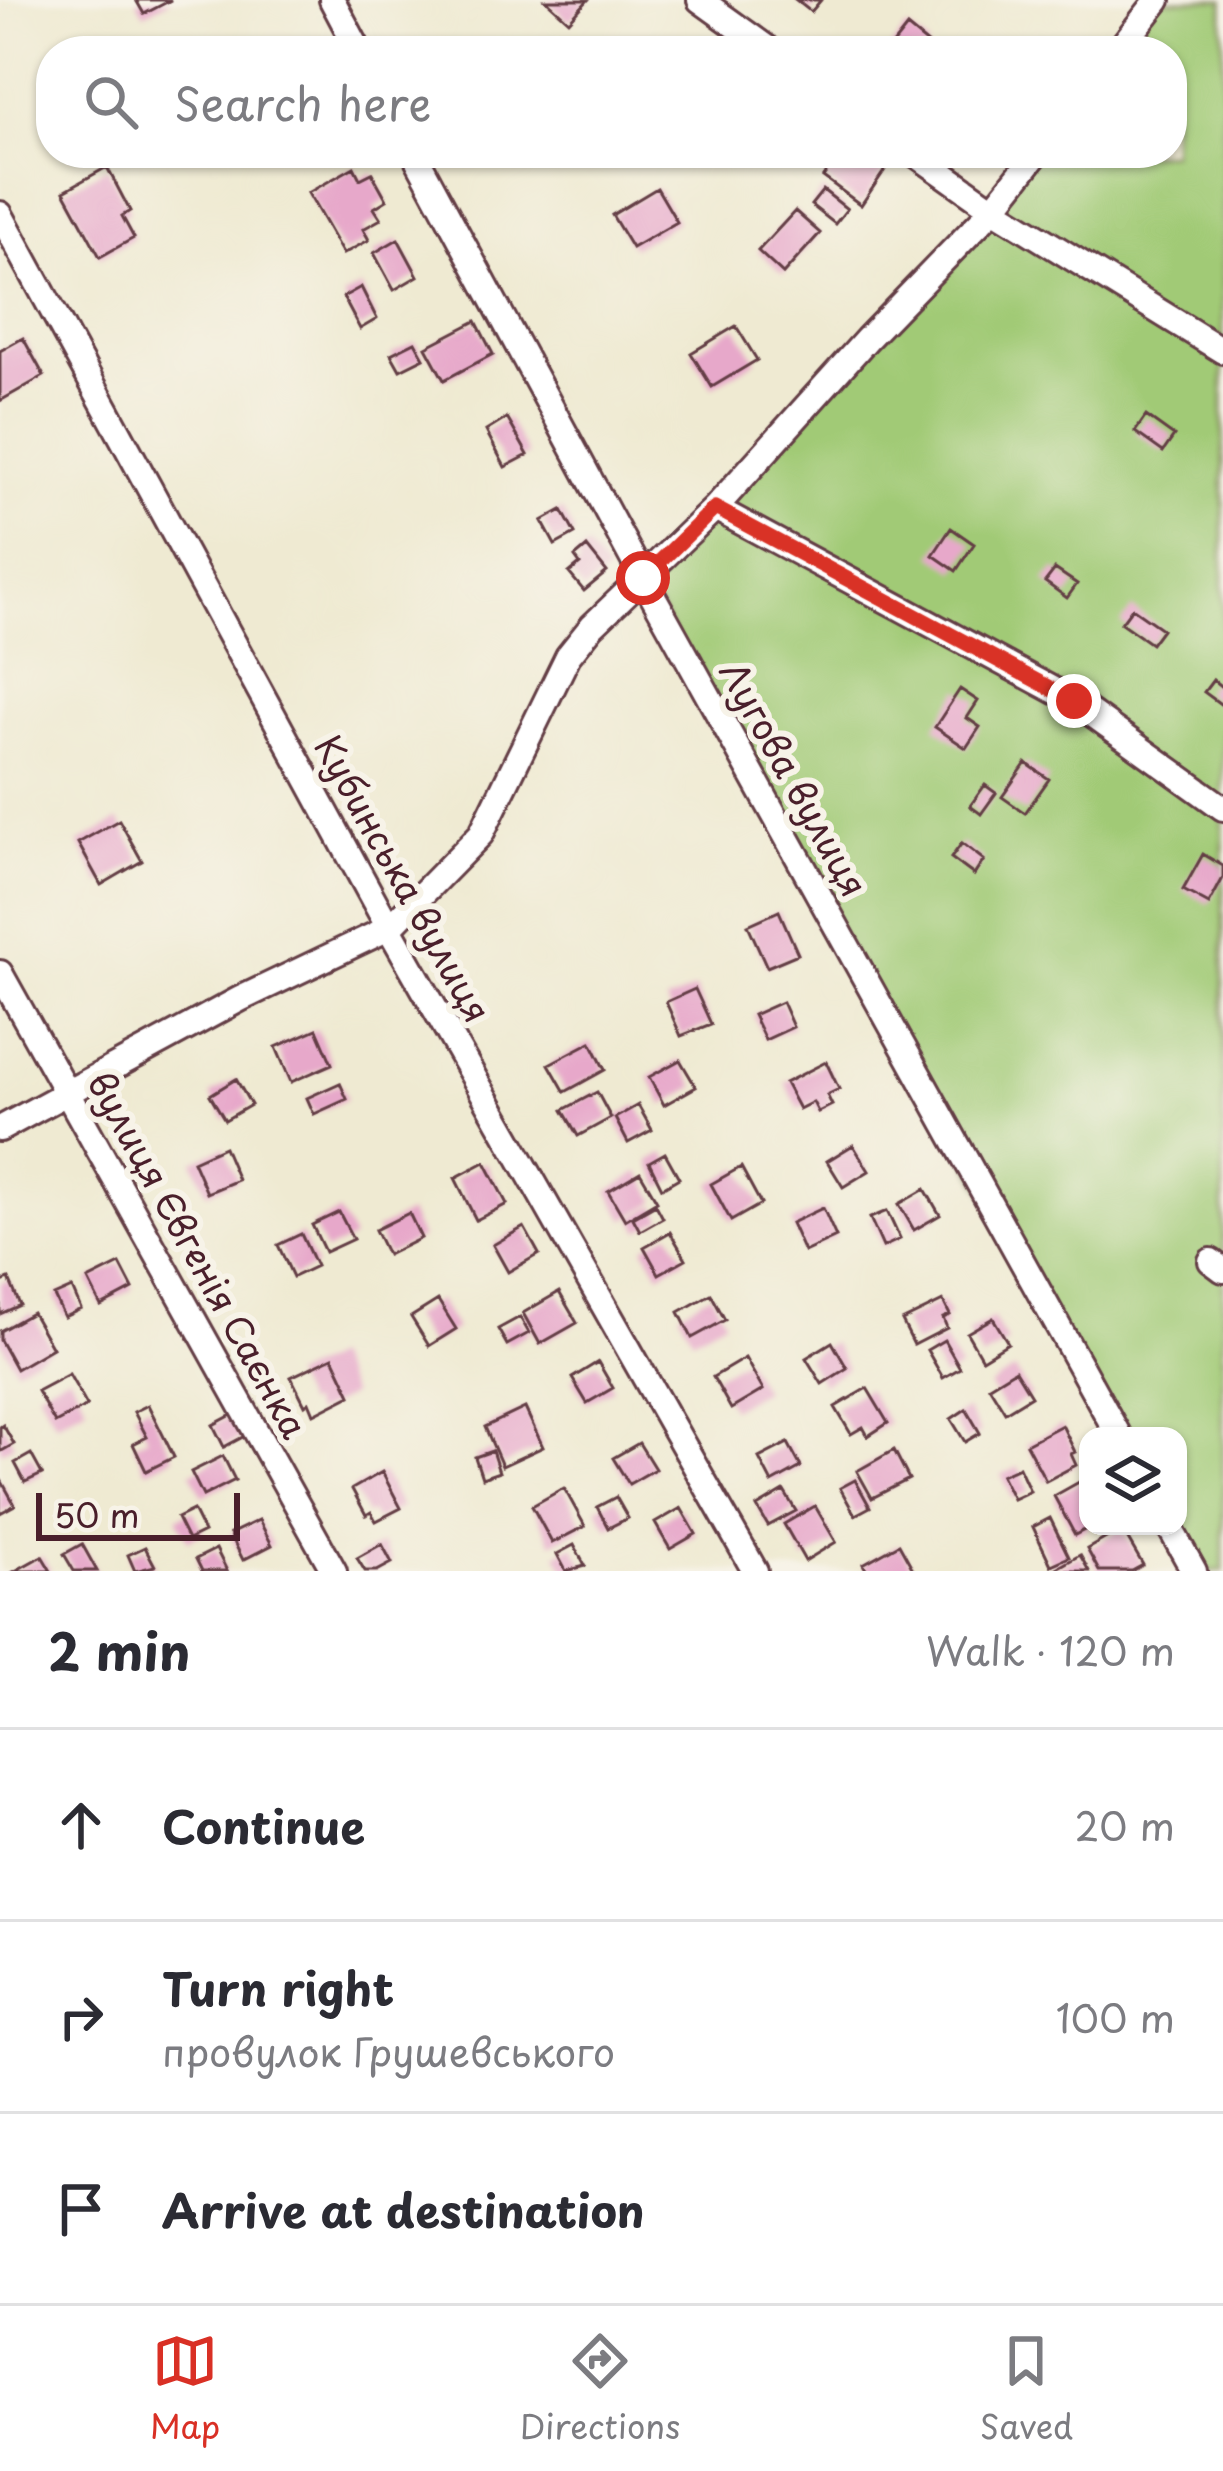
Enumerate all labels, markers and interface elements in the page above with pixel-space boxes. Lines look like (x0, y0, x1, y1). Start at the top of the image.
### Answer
search box (36, 36, 1187, 168)
text: Search here (174, 68, 431, 136)
icon: search (78, 69, 144, 135)
route start (616, 551, 670, 605)
street label: Лугова вулиця (708, 650, 882, 906)
route end (1047, 674, 1101, 728)
street label: Кубинська вулиця (302, 724, 506, 1032)
street label: вулиця Євгенія Саєнка (75, 1061, 323, 1448)
map controls (1079, 1427, 1187, 1535)
button: layers (1079, 1427, 1187, 1535)
scale bar (36, 1487, 240, 1540)
text: 50 m (54, 1489, 140, 1539)
text: 2 min (48, 1611, 190, 1688)
text: Walk · 120 m (926, 1620, 1175, 1679)
text: Continue (162, 1791, 365, 1859)
icon: ahead (48, 1792, 114, 1858)
text: 20 m (1074, 1795, 1175, 1854)
text: Turn right (162, 1953, 394, 2021)
icon: right (48, 1984, 114, 2050)
text: 100 m (1056, 1987, 1175, 2046)
text: провулок Грушевського (162, 2021, 615, 2080)
text: Arrive at destination (162, 2175, 645, 2243)
icon: arrive (48, 2176, 114, 2242)
tab: Map (150, 2328, 220, 2450)
tab: Directions (520, 2328, 680, 2450)
tab: Saved (980, 2328, 1073, 2450)

